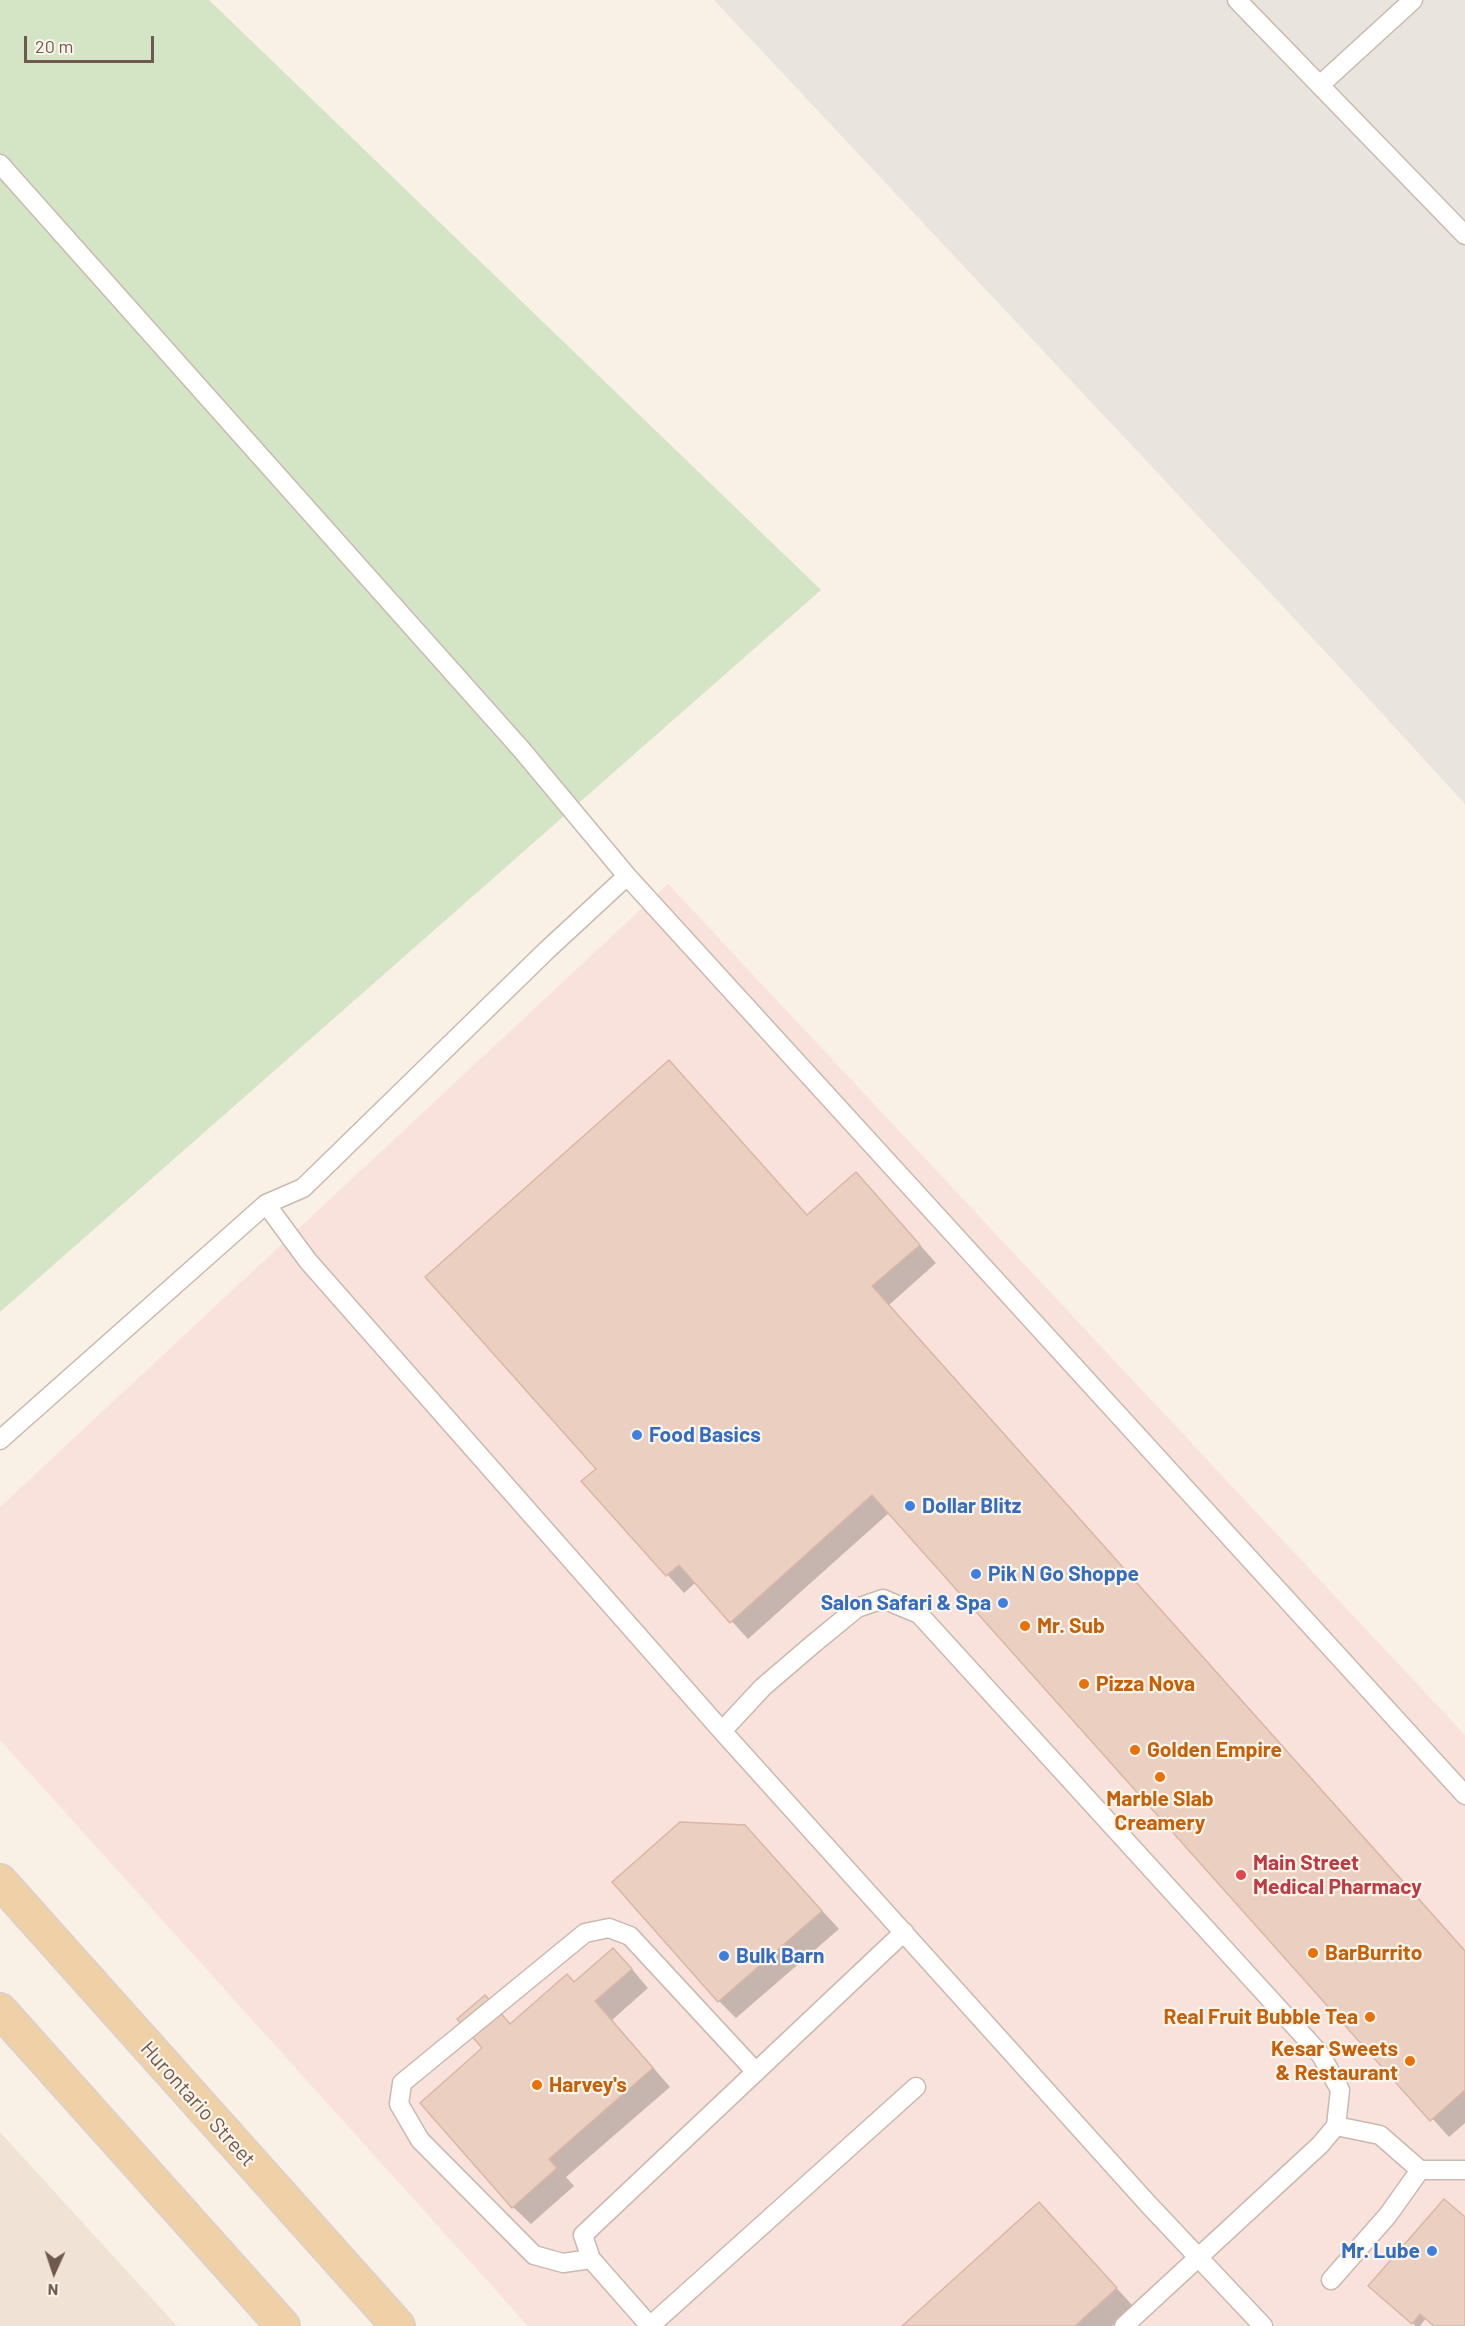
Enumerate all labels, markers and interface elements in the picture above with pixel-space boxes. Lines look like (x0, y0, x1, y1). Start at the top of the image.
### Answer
scale bar (27, 24, 158, 62)
text: 20 m (35, 35, 73, 57)
place label: Food Basics (649, 1422, 761, 1448)
marker: Food Basics (630, 1428, 644, 1442)
place label: Dollar Blitz (922, 1493, 1021, 1519)
marker: Dollar Blitz (903, 1499, 917, 1513)
place label: Pik N Go Shoppe (988, 1561, 1139, 1587)
marker: Pik N Go Shoppe (969, 1567, 983, 1581)
place label: Salon Safari & Spa (821, 1590, 991, 1616)
marker: Salon Safari & Spa (996, 1596, 1010, 1610)
place label: Mr. Sub (1037, 1613, 1105, 1639)
marker: Mr. Sub (1018, 1619, 1032, 1633)
place label: Pizza Nova (1096, 1671, 1195, 1697)
marker: Pizza Nova (1077, 1677, 1091, 1691)
place label: Golden Empire (1147, 1737, 1282, 1763)
marker: Golden Empire (1128, 1743, 1142, 1757)
marker: Marble Slab Creamery (1153, 1770, 1167, 1784)
place label: Marble Slab Creamery (1106, 1786, 1214, 1836)
place label: Main Street Medical Pharmacy (1253, 1850, 1422, 1900)
marker: Main Street Medical Pharmacy (1234, 1868, 1248, 1882)
place label: BarBurrito (1325, 1940, 1422, 1966)
place label: Bulk Barn (736, 1943, 824, 1969)
marker: BarBurrito (1306, 1946, 1320, 1960)
marker: Bulk Barn (717, 1949, 731, 1963)
place label: Real Fruit Bubble Tea (1163, 2004, 1358, 2030)
marker: Real Fruit Bubble Tea (1363, 2010, 1377, 2024)
street label: Hurontario Street (135, 2036, 261, 2172)
place label: Kesar Sweets & Restaurant (1271, 2036, 1398, 2086)
marker: Kesar Sweets & Restaurant (1403, 2054, 1417, 2068)
place label: Harvey's (549, 2072, 627, 2098)
marker: Harvey's (530, 2078, 544, 2092)
place label: Mr. Lube (1341, 2238, 1420, 2264)
north arrow (24, 2242, 84, 2302)
marker: Mr. Lube (1425, 2244, 1439, 2258)
text: N (47, 2281, 59, 2300)

